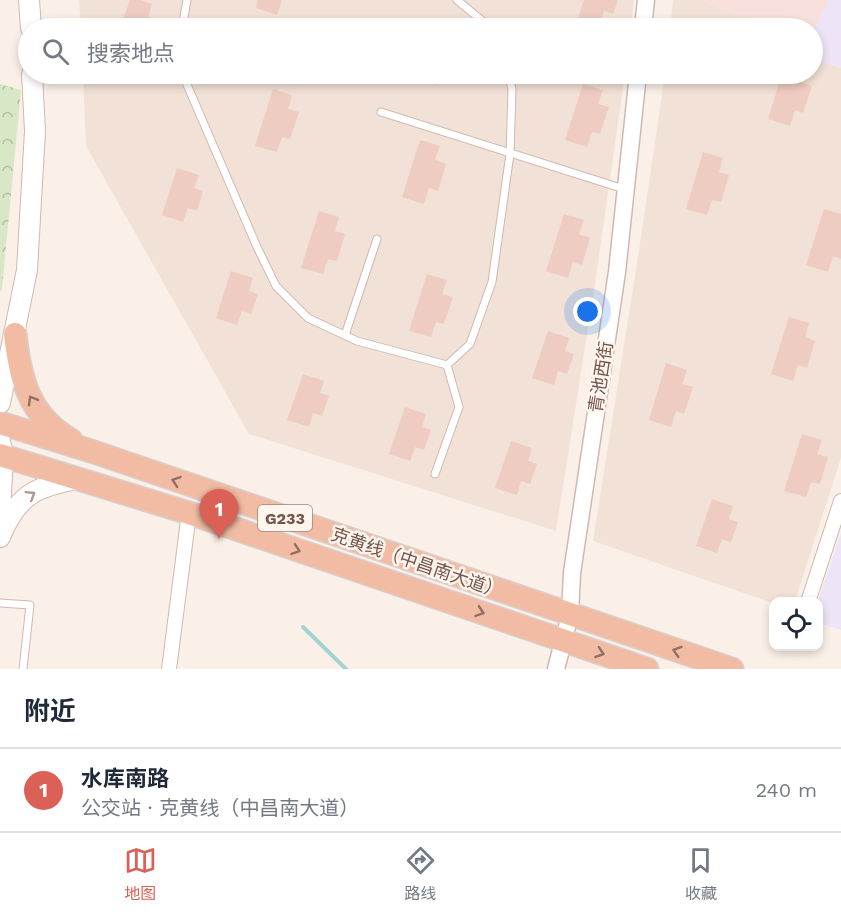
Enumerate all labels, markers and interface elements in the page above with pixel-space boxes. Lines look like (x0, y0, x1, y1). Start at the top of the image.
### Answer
search box (18, 18, 823, 84)
icon: search (39, 35, 72, 68)
text: 搜索地点 (87, 41, 175, 66)
your location (573, 297, 602, 326)
street label: 青池西街 (585, 340, 617, 414)
one-way arrow (28, 396, 39, 406)
one-way arrow (171, 475, 182, 488)
pin: 1 (200, 490, 238, 539)
one-way arrow (25, 491, 35, 503)
road number: G233 (258, 505, 312, 531)
street label: 克黄线（中昌南大道） (329, 523, 506, 602)
one-way arrow (290, 542, 301, 555)
map controls (769, 597, 823, 651)
button: locate (769, 597, 823, 651)
one-way arrow (474, 605, 485, 618)
one-way arrow (672, 645, 683, 658)
one-way arrow (594, 646, 605, 658)
text: 附近 (24, 696, 76, 726)
text: 水库南路 (81, 766, 169, 791)
text: 1 (39, 778, 48, 802)
text: 240 m (755, 778, 817, 802)
text: 公交站 · 克黄线（中昌南大道） (81, 796, 359, 820)
tab: 地图 (124, 844, 157, 904)
tab: 路线 (404, 844, 437, 904)
tab: 收藏 (684, 844, 717, 904)

